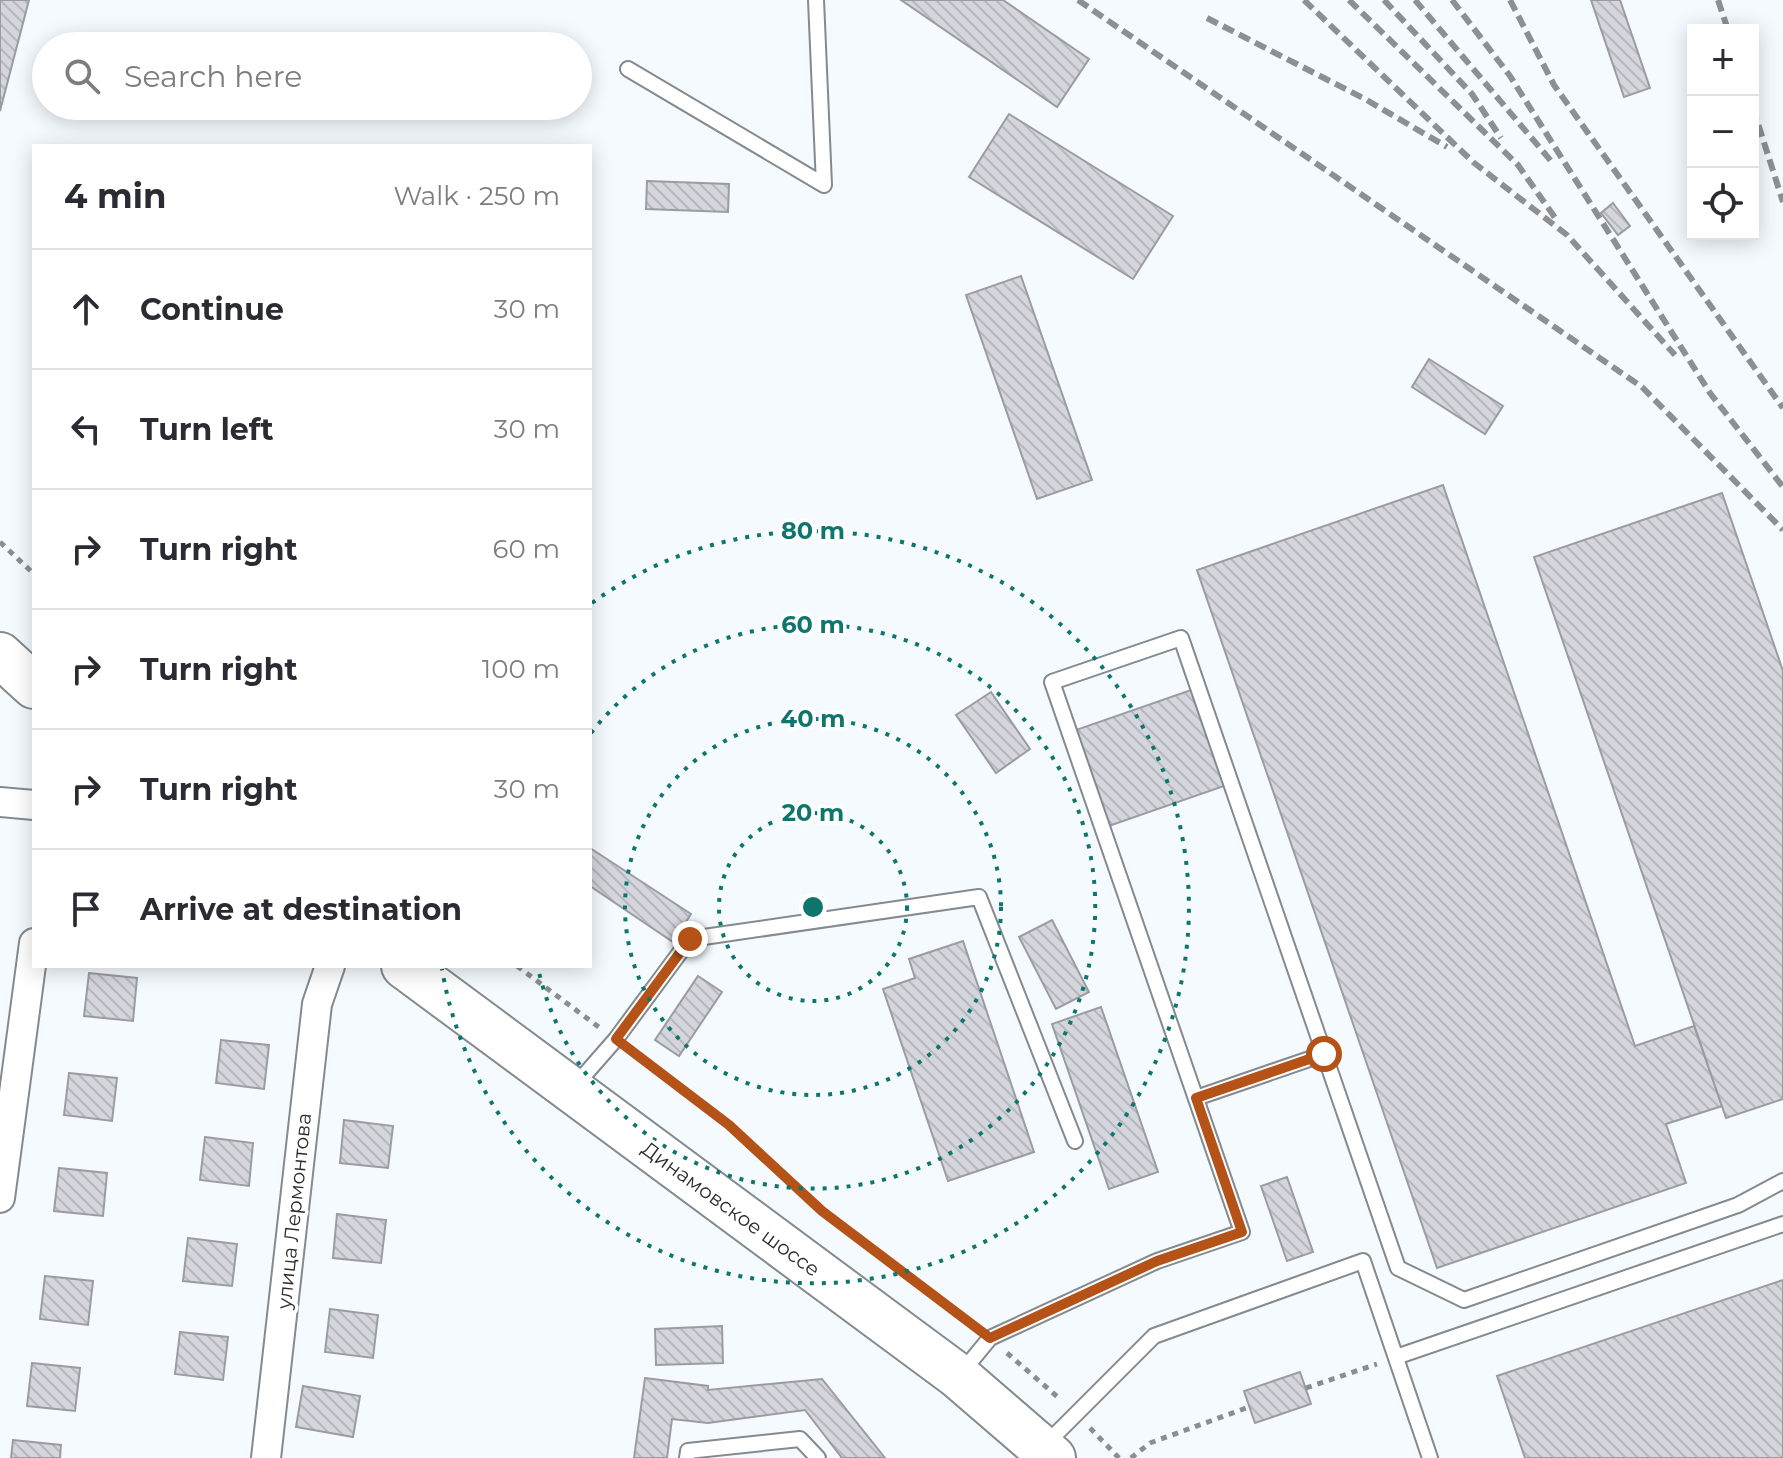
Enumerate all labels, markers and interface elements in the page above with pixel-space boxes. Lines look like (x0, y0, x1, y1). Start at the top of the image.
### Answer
map controls (1687, 24, 1759, 240)
button: + (1687, 24, 1759, 96)
search box (32, 32, 592, 120)
icon: search (60, 54, 104, 98)
text: Search here (124, 58, 302, 95)
button: − (1687, 96, 1759, 168)
button: locate (1687, 168, 1759, 240)
text: 4 min (64, 175, 166, 217)
text: Walk · 250 m (393, 180, 560, 212)
icon: ahead (64, 287, 108, 331)
text: Continue (140, 291, 284, 328)
text: 30 m (494, 293, 560, 325)
icon: left (64, 407, 108, 451)
text: Turn left (140, 411, 273, 448)
text: 30 m (494, 413, 560, 445)
text: 80 m (781, 516, 845, 545)
icon: right (64, 527, 108, 571)
text: Turn right (140, 531, 297, 568)
text: 60 m (493, 533, 560, 565)
text: 60 m (781, 610, 845, 639)
icon: right (64, 647, 108, 691)
text: Turn right (140, 651, 297, 688)
text: 100 m (482, 653, 560, 685)
text: 40 m (781, 704, 845, 733)
icon: right (64, 767, 108, 811)
text: Turn right (140, 771, 297, 808)
text: 30 m (494, 773, 560, 805)
text: 20 m (782, 798, 844, 827)
icon: arrive (64, 887, 108, 931)
text: Arrive at destination (140, 891, 462, 928)
centre of rings (799, 893, 827, 921)
route end (672, 921, 708, 957)
route start (1306, 1036, 1342, 1072)
street label: улица Лермонтова (272, 1112, 316, 1311)
street label: Динамовское шоссе (637, 1136, 825, 1282)

